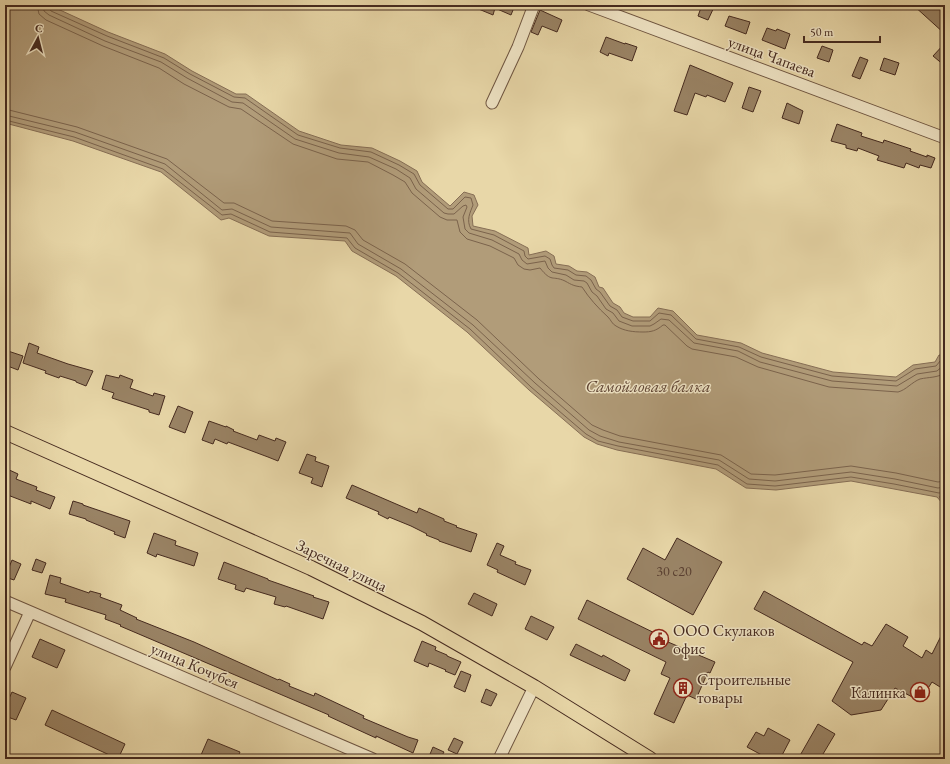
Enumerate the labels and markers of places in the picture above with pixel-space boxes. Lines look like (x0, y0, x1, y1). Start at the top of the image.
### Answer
place label: ООО Скулаков офис (673, 620, 775, 659)
public building icon: ООО Скулаков офис (648, 628, 670, 650)
place label: Строительные товары (697, 669, 791, 708)
building icon: Строительные товары (672, 677, 694, 699)
shop icon: Калинка (909, 681, 931, 703)
place label: Калинка (851, 682, 907, 703)

